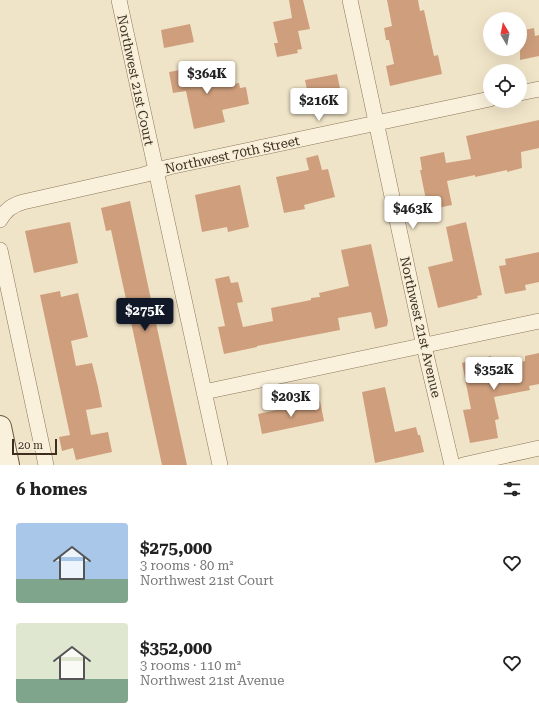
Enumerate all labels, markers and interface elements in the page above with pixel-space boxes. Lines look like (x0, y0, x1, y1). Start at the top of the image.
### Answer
north arrow (483, 12, 527, 56)
map controls (483, 12, 527, 108)
street label: Northwest 21st Court (114, 13, 157, 147)
pin: $364K (179, 61, 235, 95)
button: locate (483, 64, 527, 108)
text: $364K (187, 66, 227, 81)
pin: $216K (291, 88, 347, 122)
text: $216K (299, 93, 339, 108)
street label: Northwest 70th Street (163, 133, 301, 176)
pin: $463K (385, 196, 441, 230)
text: $463K (393, 201, 433, 216)
street label: Northwest 21st Avenue (397, 255, 444, 399)
pin: $275K (117, 298, 173, 332)
text: $275K (125, 303, 165, 318)
pin: $352K (466, 357, 522, 391)
text: $352K (474, 362, 514, 377)
pin: $203K (263, 384, 319, 418)
text: $203K (271, 389, 311, 404)
scale bar (12, 437, 57, 456)
text: 20 m (18, 439, 43, 452)
icon: filters (501, 478, 523, 500)
text: 6 homes (16, 479, 87, 499)
text: $275,000 (140, 538, 212, 558)
icon: home (48, 539, 96, 587)
icon: heart (501, 552, 523, 574)
text: 3 rooms · 80 m² (140, 558, 234, 573)
text: Northwest 21st Court (140, 573, 274, 588)
text: $352,000 (140, 638, 212, 658)
icon: home (48, 639, 96, 687)
icon: heart (501, 652, 523, 674)
text: 3 rooms · 110 m² (140, 658, 241, 673)
text: Northwest 21st Avenue (140, 673, 284, 688)

